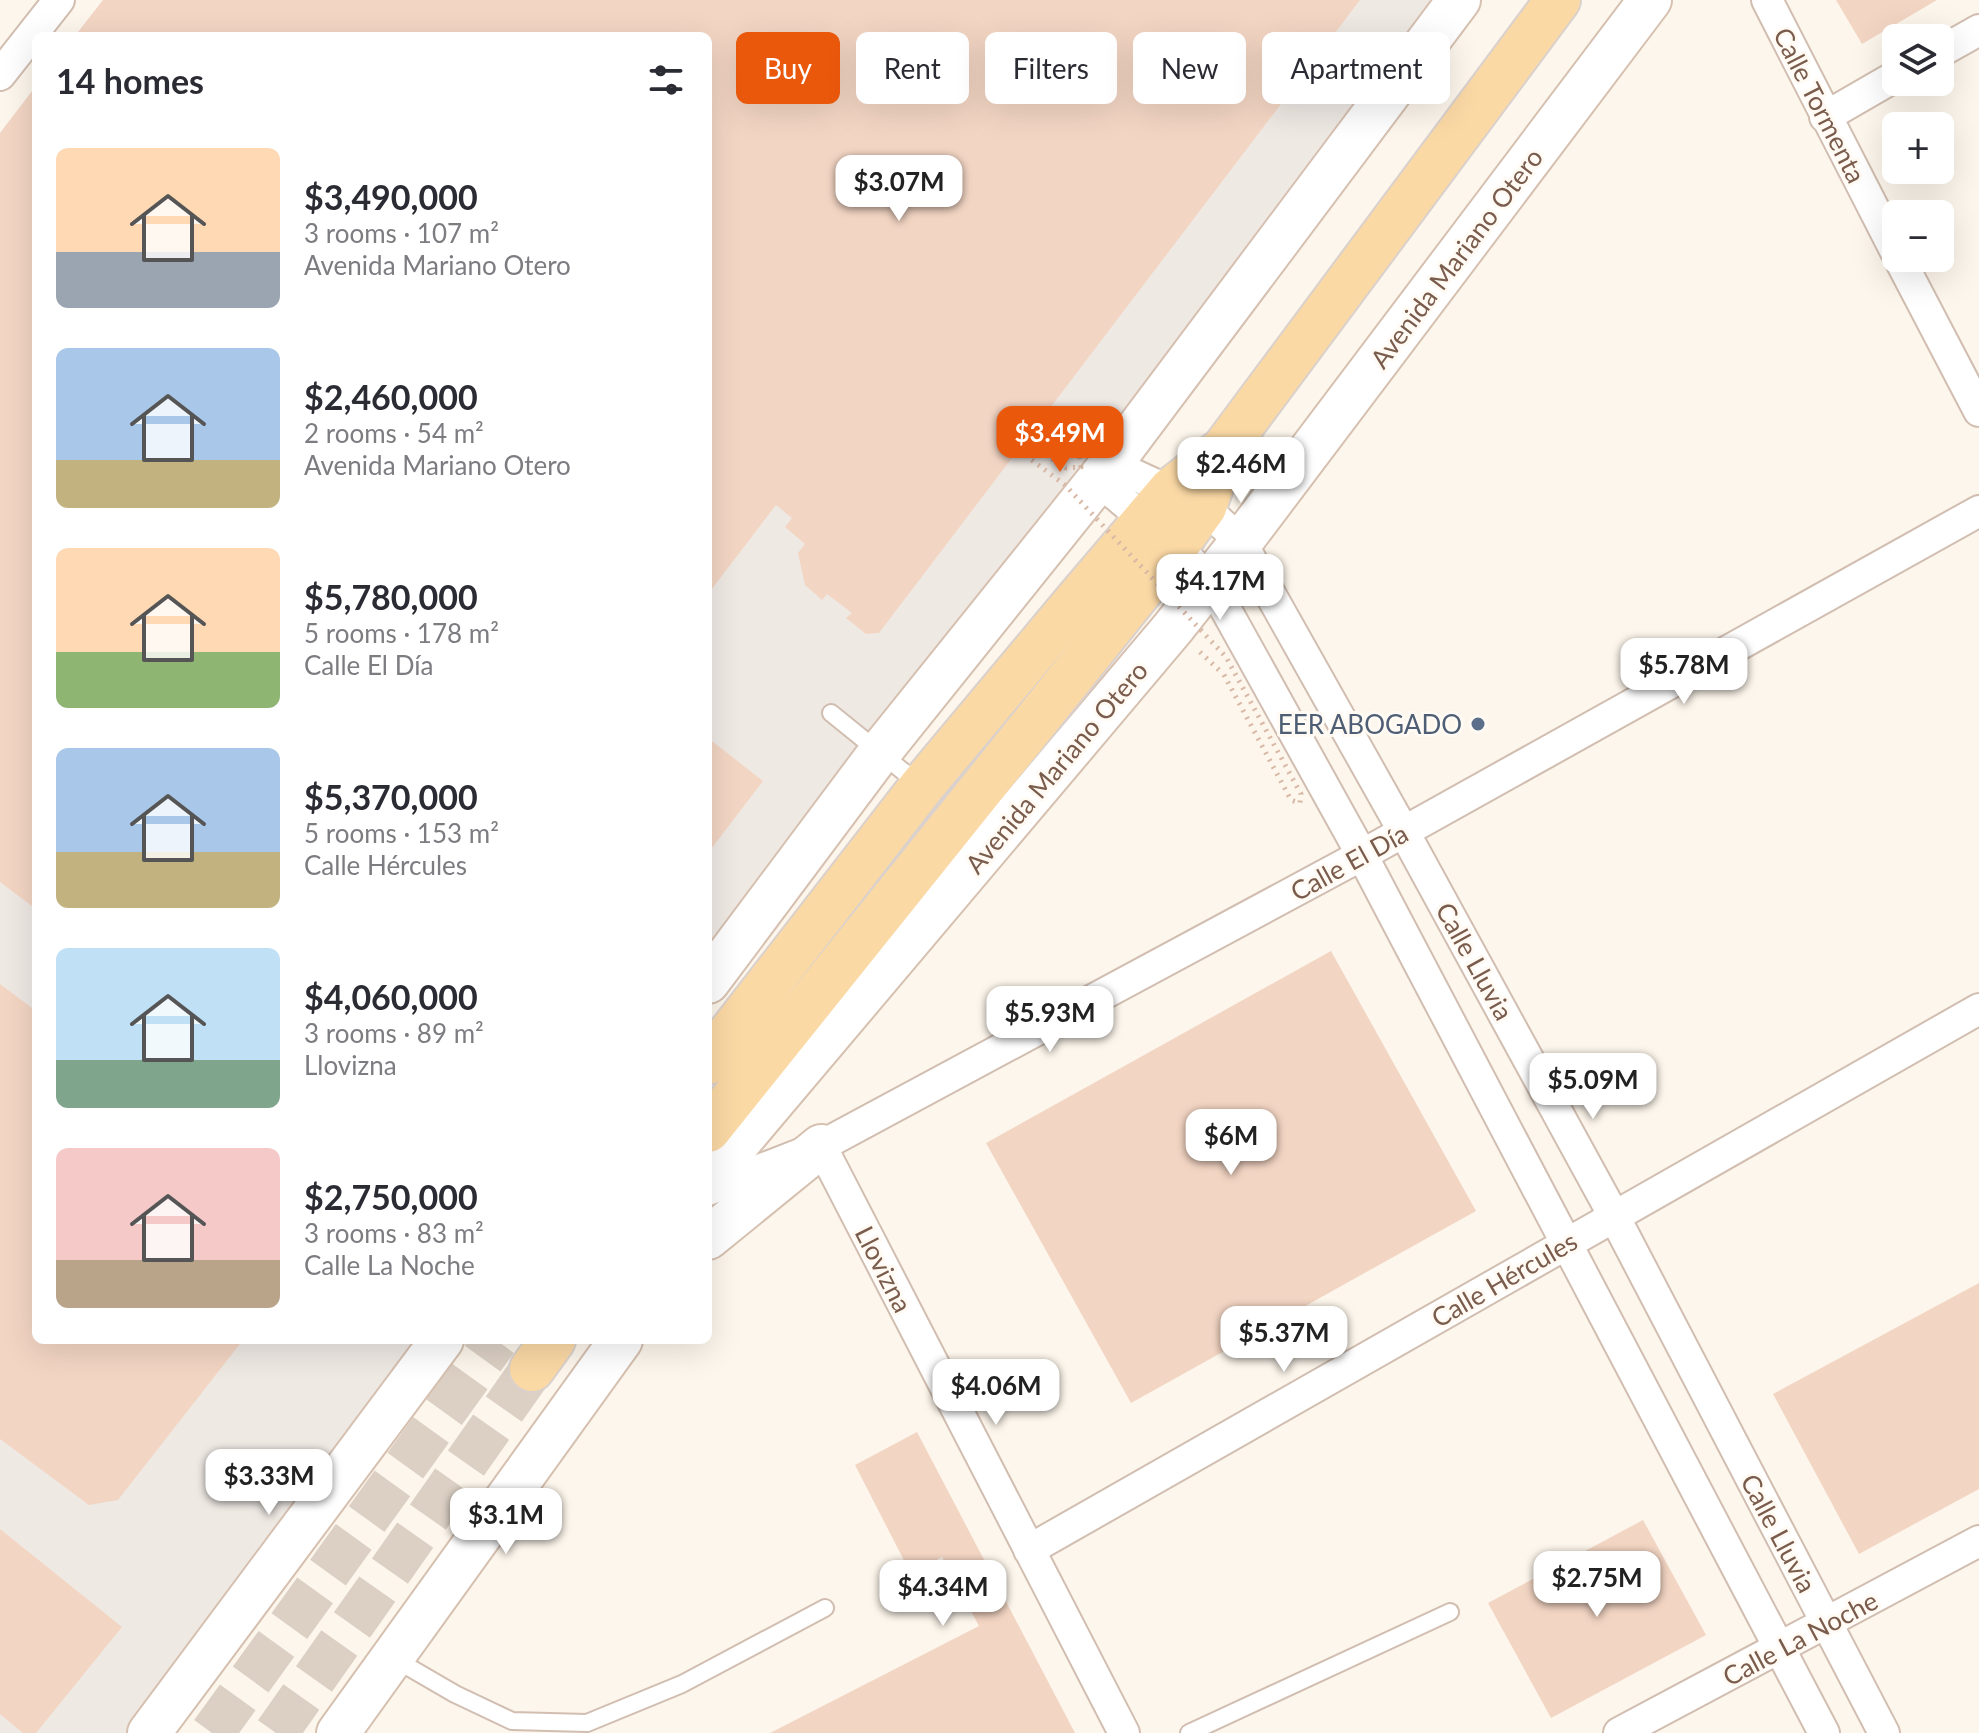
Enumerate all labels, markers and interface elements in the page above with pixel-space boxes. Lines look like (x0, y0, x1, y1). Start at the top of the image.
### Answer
street label: Calle Tormenta (1767, 22, 1873, 188)
map controls (1882, 24, 1954, 272)
button: layers (1882, 24, 1954, 96)
chip: Buy (736, 32, 840, 104)
chip: Rent (856, 32, 969, 104)
chip: Filters (985, 32, 1117, 104)
chip: New (1133, 32, 1246, 104)
chip: Apartment (1262, 32, 1450, 104)
icon: filters (644, 58, 688, 102)
text: 14 homes (56, 60, 204, 101)
button: + (1882, 112, 1954, 184)
street label: Avenida Mariano Otero (1363, 142, 1549, 374)
pin: $3.07M (834, 155, 964, 223)
text: $3.07M (853, 165, 945, 197)
text: $3,490,000 (304, 176, 478, 217)
icon: home (120, 180, 216, 276)
button: − (1882, 200, 1954, 272)
text: 3 rooms · 107 m² (304, 217, 499, 249)
text: Avenida Mariano Otero (304, 249, 571, 281)
text: $2,460,000 (304, 376, 478, 417)
icon: home (120, 380, 216, 476)
pin: $3.49M (995, 406, 1125, 474)
text: $3.49M (1014, 416, 1106, 448)
text: 2 rooms · 54 m² (304, 417, 484, 449)
pin: $2.46M (1176, 437, 1306, 505)
text: $2.46M (1195, 447, 1287, 479)
text: Avenida Mariano Otero (304, 449, 571, 481)
pin: $4.17M (1155, 554, 1285, 622)
text: $4.17M (1174, 564, 1266, 596)
text: $5,780,000 (304, 576, 478, 617)
icon: home (120, 580, 216, 676)
text: 5 rooms · 178 m² (304, 617, 499, 649)
pin: $5.78M (1619, 638, 1749, 706)
text: $5.78M (1638, 648, 1730, 680)
text: Calle El Día (304, 649, 433, 681)
street label: Avenida Mariano Otero (958, 655, 1154, 879)
place label: EER ABOGADO (1278, 708, 1462, 740)
marker: EER ABOGADO (1469, 715, 1487, 733)
text: $5,370,000 (304, 776, 478, 817)
icon: home (120, 780, 216, 876)
text: 5 rooms · 153 m² (304, 817, 499, 849)
street label: Calle El Día (1285, 817, 1413, 907)
text: Calle Hércules (304, 849, 467, 881)
street label: Calle Lluvia (1430, 897, 1520, 1025)
text: $4,060,000 (304, 976, 478, 1017)
icon: home (120, 980, 216, 1076)
pin: $5.93M (985, 986, 1115, 1054)
text: $5.93M (1004, 996, 1096, 1028)
text: 3 rooms · 89 m² (304, 1017, 484, 1049)
text: Llovizna (304, 1049, 397, 1081)
pin: $5.09M (1528, 1053, 1658, 1121)
text: $5.09M (1547, 1063, 1639, 1095)
pin: $6M (1192, 1109, 1270, 1177)
text: $6M (1204, 1119, 1258, 1151)
text: $2,750,000 (304, 1176, 478, 1217)
icon: home (120, 1180, 216, 1276)
text: 3 rooms · 83 m² (304, 1217, 484, 1249)
street label: Llovizna (849, 1220, 919, 1318)
street label: Calle Hércules (1425, 1224, 1583, 1334)
text: Calle La Noche (304, 1249, 475, 1281)
pin: $5.37M (1219, 1306, 1349, 1374)
text: $5.37M (1238, 1316, 1330, 1348)
pin: $4.06M (931, 1359, 1061, 1427)
text: $4.06M (950, 1369, 1042, 1401)
pin: $3.33M (204, 1449, 334, 1517)
text: $3.33M (223, 1459, 315, 1491)
street label: Calle Lluvia (1734, 1468, 1824, 1598)
pin: $3.1M (450, 1488, 562, 1556)
text: $3.1M (468, 1498, 544, 1530)
pin: $2.75M (1532, 1551, 1662, 1619)
pin: $4.34M (878, 1560, 1008, 1628)
text: $2.75M (1551, 1561, 1643, 1593)
text: $4.34M (897, 1570, 989, 1602)
street label: Calle La Noche (1717, 1584, 1883, 1692)

